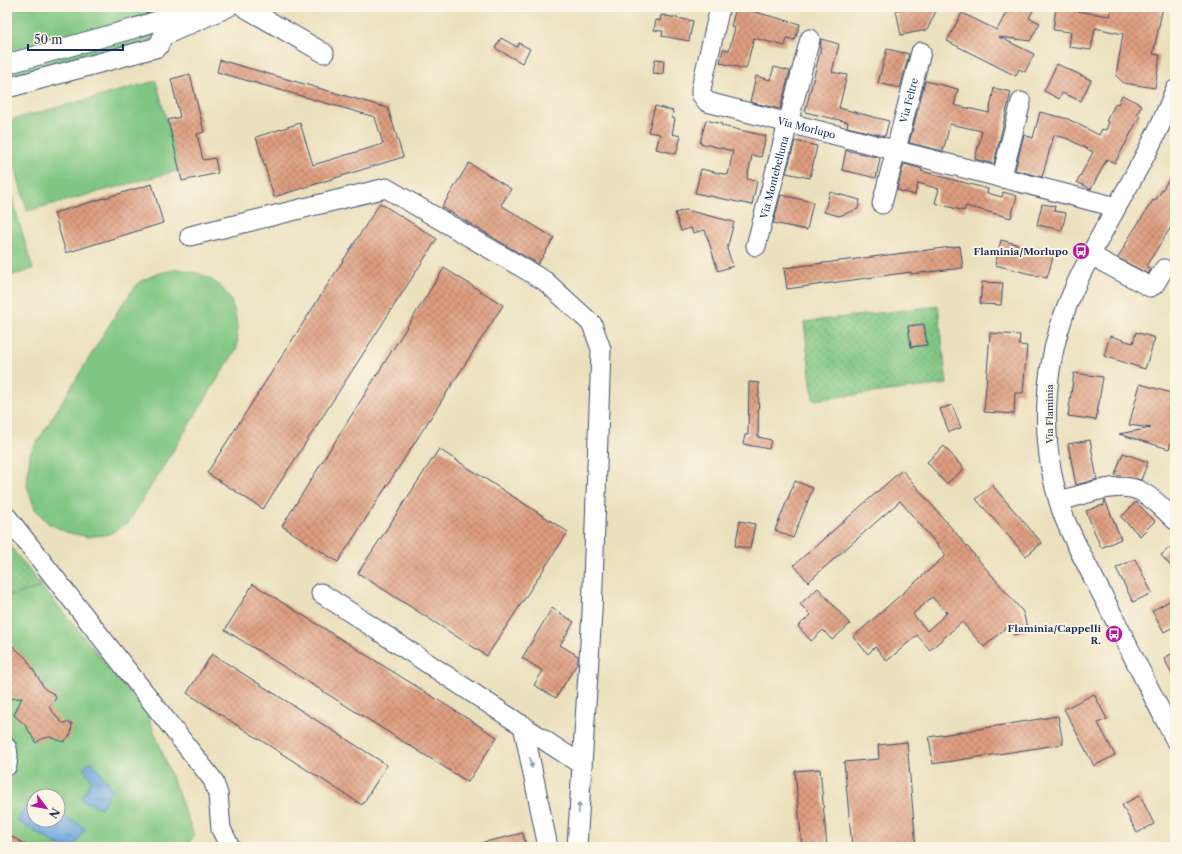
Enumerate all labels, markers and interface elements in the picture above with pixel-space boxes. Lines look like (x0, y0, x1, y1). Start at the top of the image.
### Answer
scale bar (28, 26, 123, 52)
text: 50 m (34, 32, 63, 47)
street label: Via Feltre (897, 76, 921, 125)
street label: Via Morlupo (775, 114, 837, 142)
street label: Via Montebelluna (757, 134, 792, 221)
bus stop icon: Flaminia/Morlupo (1071, 241, 1091, 261)
place label: Flaminia/Morlupo (974, 245, 1068, 258)
street label: Via Flaminia (1043, 383, 1056, 445)
place label: Flaminia/Cappelli R. (1008, 622, 1101, 647)
bus stop icon: Flaminia/Cappelli R. (1104, 624, 1124, 644)
one-way arrow (528, 757, 534, 770)
north arrow (26, 788, 66, 828)
one-way arrow (576, 801, 582, 814)
text: N (46, 806, 63, 821)

